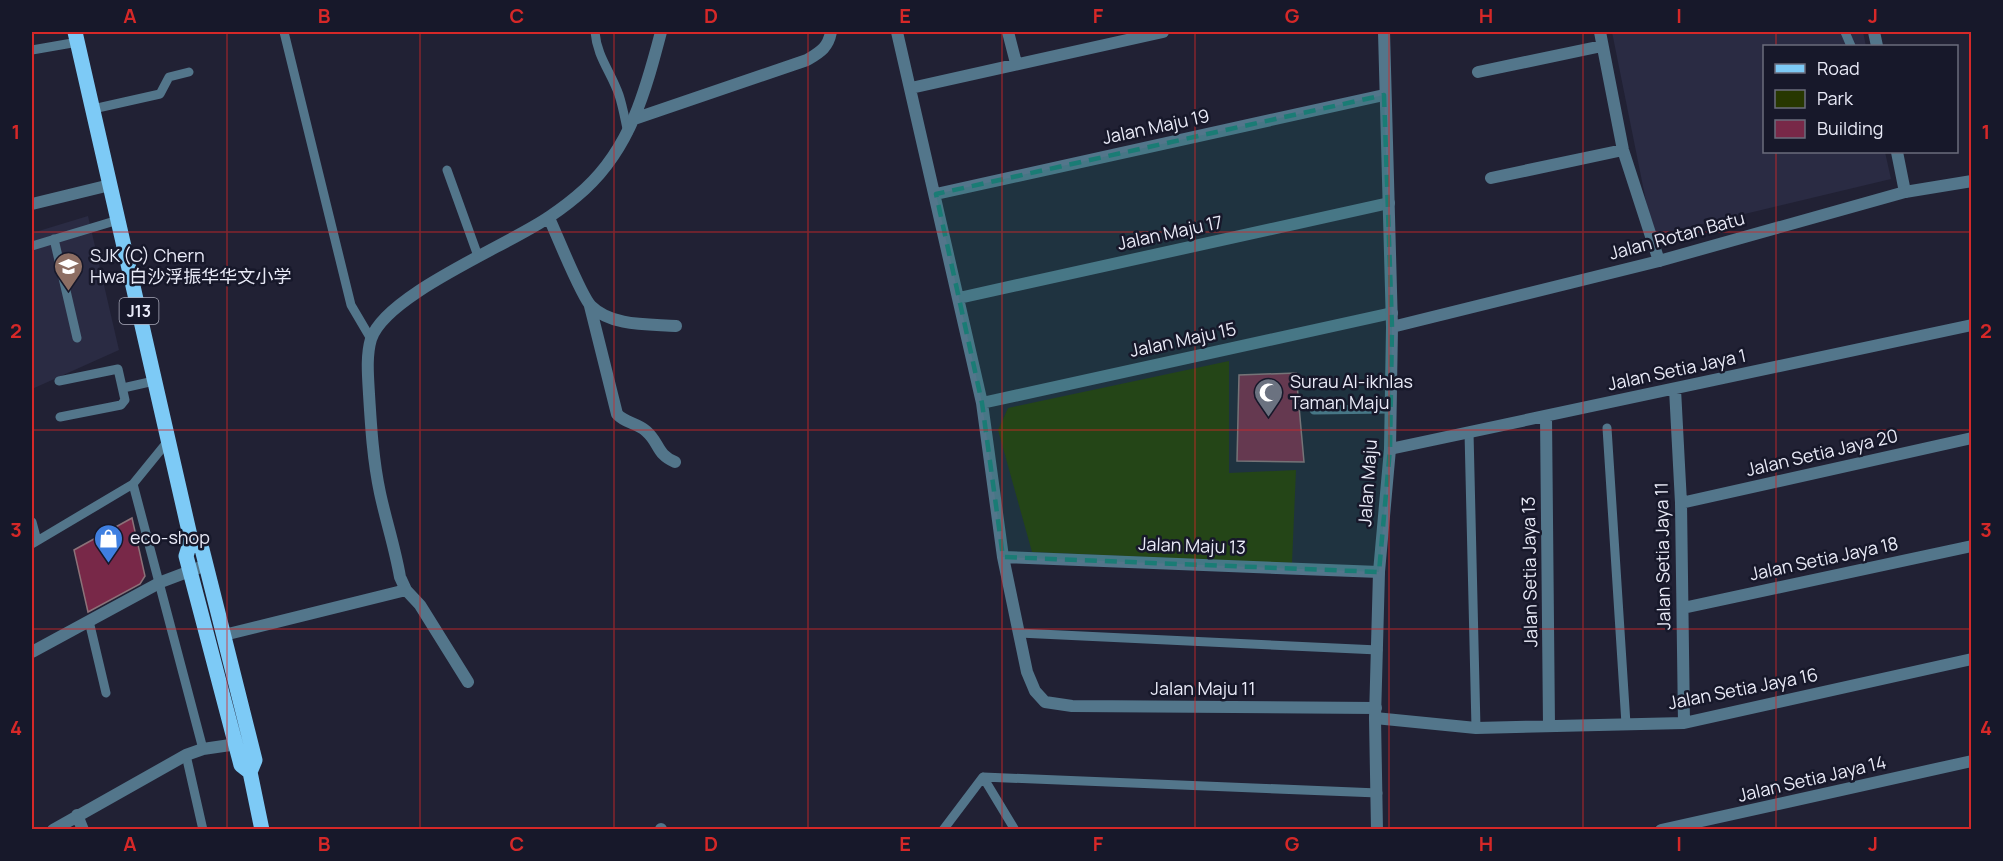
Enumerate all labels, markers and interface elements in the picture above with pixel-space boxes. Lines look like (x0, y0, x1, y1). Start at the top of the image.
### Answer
text: A (123, 2, 137, 29)
text: B (318, 2, 331, 29)
text: C (510, 2, 524, 29)
text: D (704, 2, 718, 29)
text: E (899, 2, 911, 29)
text: F (1093, 2, 1104, 29)
text: G (1285, 2, 1300, 29)
text: H (1479, 2, 1493, 29)
text: I (1676, 2, 1682, 29)
text: J (1868, 2, 1878, 29)
legend (1763, 45, 1958, 153)
text: Road (1817, 56, 1860, 80)
text: Park (1817, 86, 1854, 110)
street label: Jalan Maju 19 (1100, 103, 1212, 149)
text: Building (1817, 116, 1883, 140)
text: 1 (12, 118, 20, 145)
text: 1 (1982, 118, 1990, 145)
street label: Jalan Rotan Batu (1606, 205, 1747, 265)
street label: Jalan Maju 17 (1115, 209, 1225, 255)
place label: SJK (C) Chern Hwa 白沙浮振华华文小学 (90, 243, 291, 288)
school or university icon: SJK (C) Chern Hwa 白沙浮振华华文小学 (53, 250, 85, 292)
road number: J13 (120, 298, 158, 324)
street label: Jalan Maju 15 (1127, 316, 1238, 362)
text: 2 (10, 317, 22, 344)
text: 2 (1980, 317, 1992, 344)
street label: Jalan Setia Jaya 1 (1605, 343, 1748, 395)
place label: Surau Al-ikhlas Taman Maju (1290, 369, 1413, 414)
mosque icon: Surau Al-ikhlas Taman Maju (1253, 376, 1285, 418)
street label: Jalan Setia Jaya 20 (1743, 423, 1900, 481)
street label: Jalan Maju (1352, 439, 1382, 527)
street label: Jalan Setia Jaya 11 (1649, 482, 1675, 630)
street label: Jalan Setia Jaya 13 (1516, 496, 1542, 648)
text: 3 (10, 516, 22, 543)
text: 3 (1980, 516, 1992, 543)
shop icon: eco-shop (93, 522, 125, 564)
place label: eco-shop (130, 525, 210, 549)
street label: Jalan Maju 13 (1138, 531, 1246, 559)
street label: Jalan Setia Jaya 18 (1747, 531, 1900, 586)
street label: Jalan Setia Jaya 16 (1666, 662, 1820, 714)
street label: Jalan Maju 11 (1151, 676, 1255, 700)
text: 4 (10, 714, 22, 741)
text: 4 (1980, 714, 1992, 741)
street label: Jalan Setia Jaya 14 (1735, 749, 1888, 807)
text: A (123, 830, 137, 857)
text: B (318, 830, 331, 857)
text: C (510, 830, 524, 857)
text: D (704, 830, 718, 857)
text: E (899, 830, 911, 857)
text: F (1093, 830, 1104, 857)
text: G (1285, 830, 1300, 857)
text: H (1479, 830, 1493, 857)
text: I (1676, 830, 1682, 857)
text: J (1868, 830, 1878, 857)

